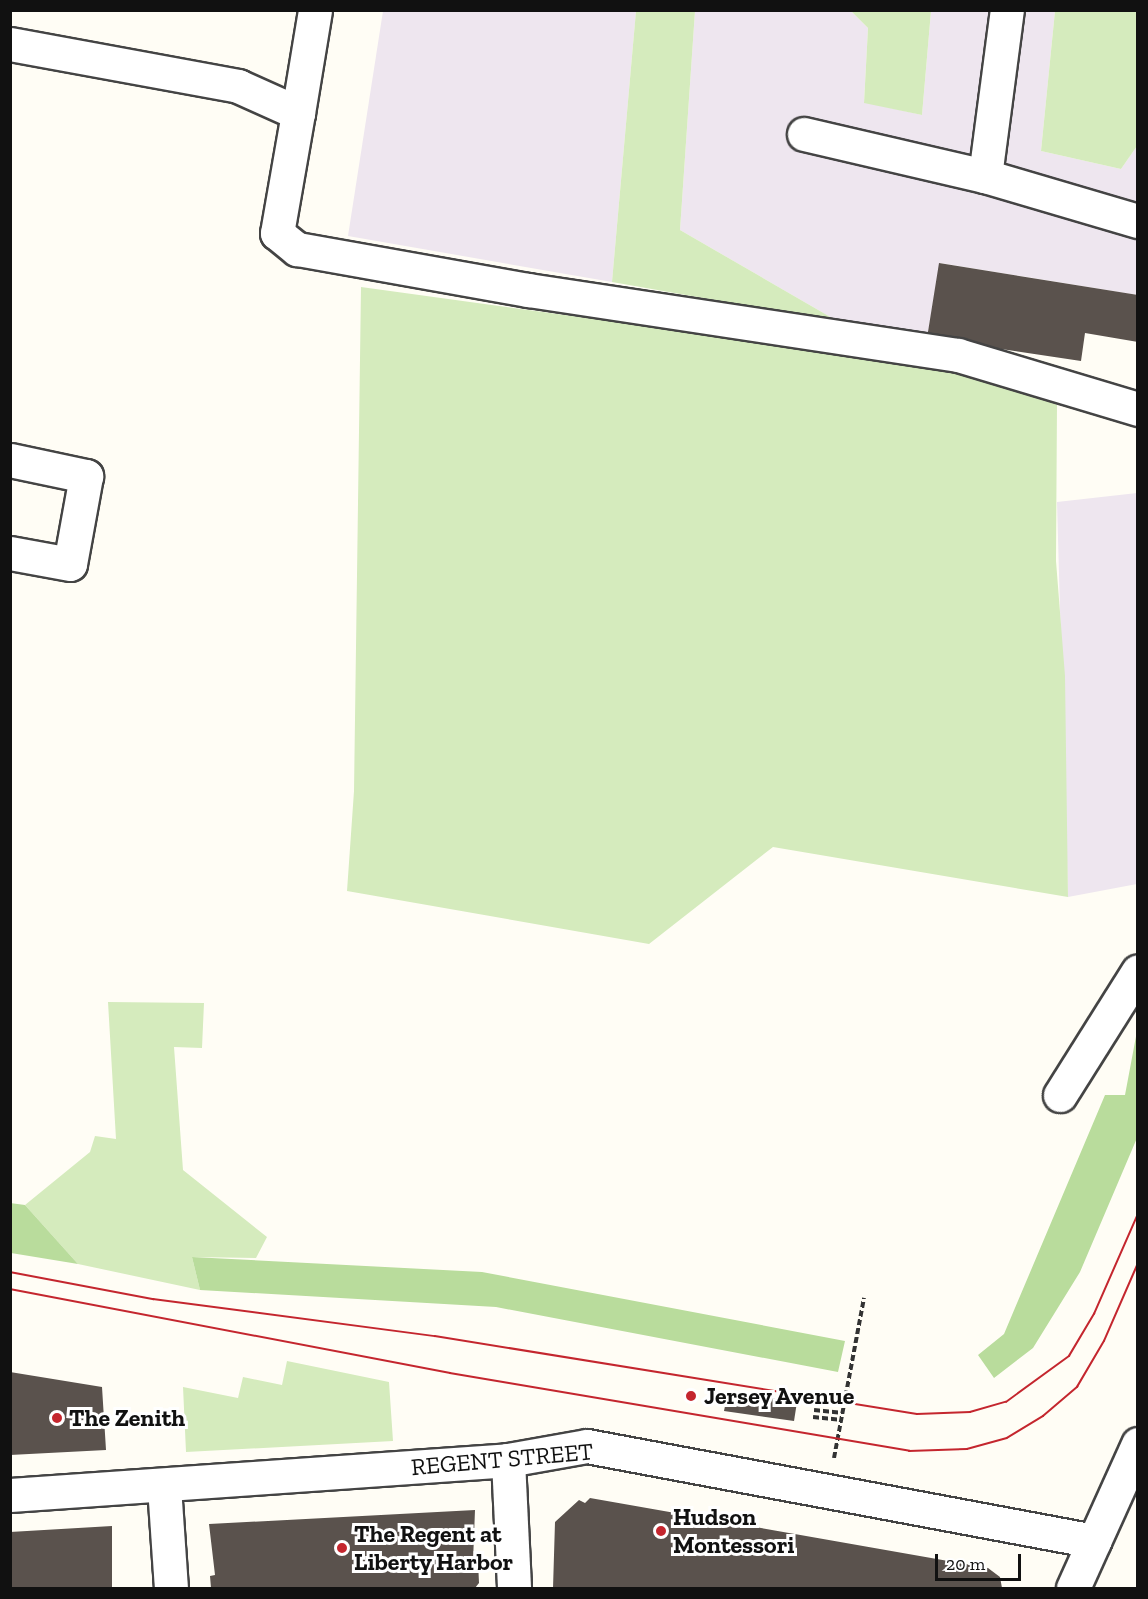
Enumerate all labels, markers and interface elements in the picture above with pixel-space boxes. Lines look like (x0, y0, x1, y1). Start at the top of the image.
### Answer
place label: Jersey Avenue (704, 1382, 856, 1410)
marker: Jersey Avenue (682, 1387, 700, 1405)
place label: The Zenith (69, 1404, 185, 1432)
marker: The Zenith (50, 1411, 64, 1425)
street label: REGENT STREET (409, 1437, 595, 1481)
place label: Hudson Montessori (673, 1503, 794, 1559)
place label: The Regent at Liberty Harbor (354, 1520, 514, 1576)
marker: Hudson Montessori (654, 1524, 668, 1538)
marker: The Regent at Liberty Harbor (335, 1541, 349, 1555)
scale bar (938, 1542, 1024, 1580)
text: 20 m (946, 1553, 985, 1575)

